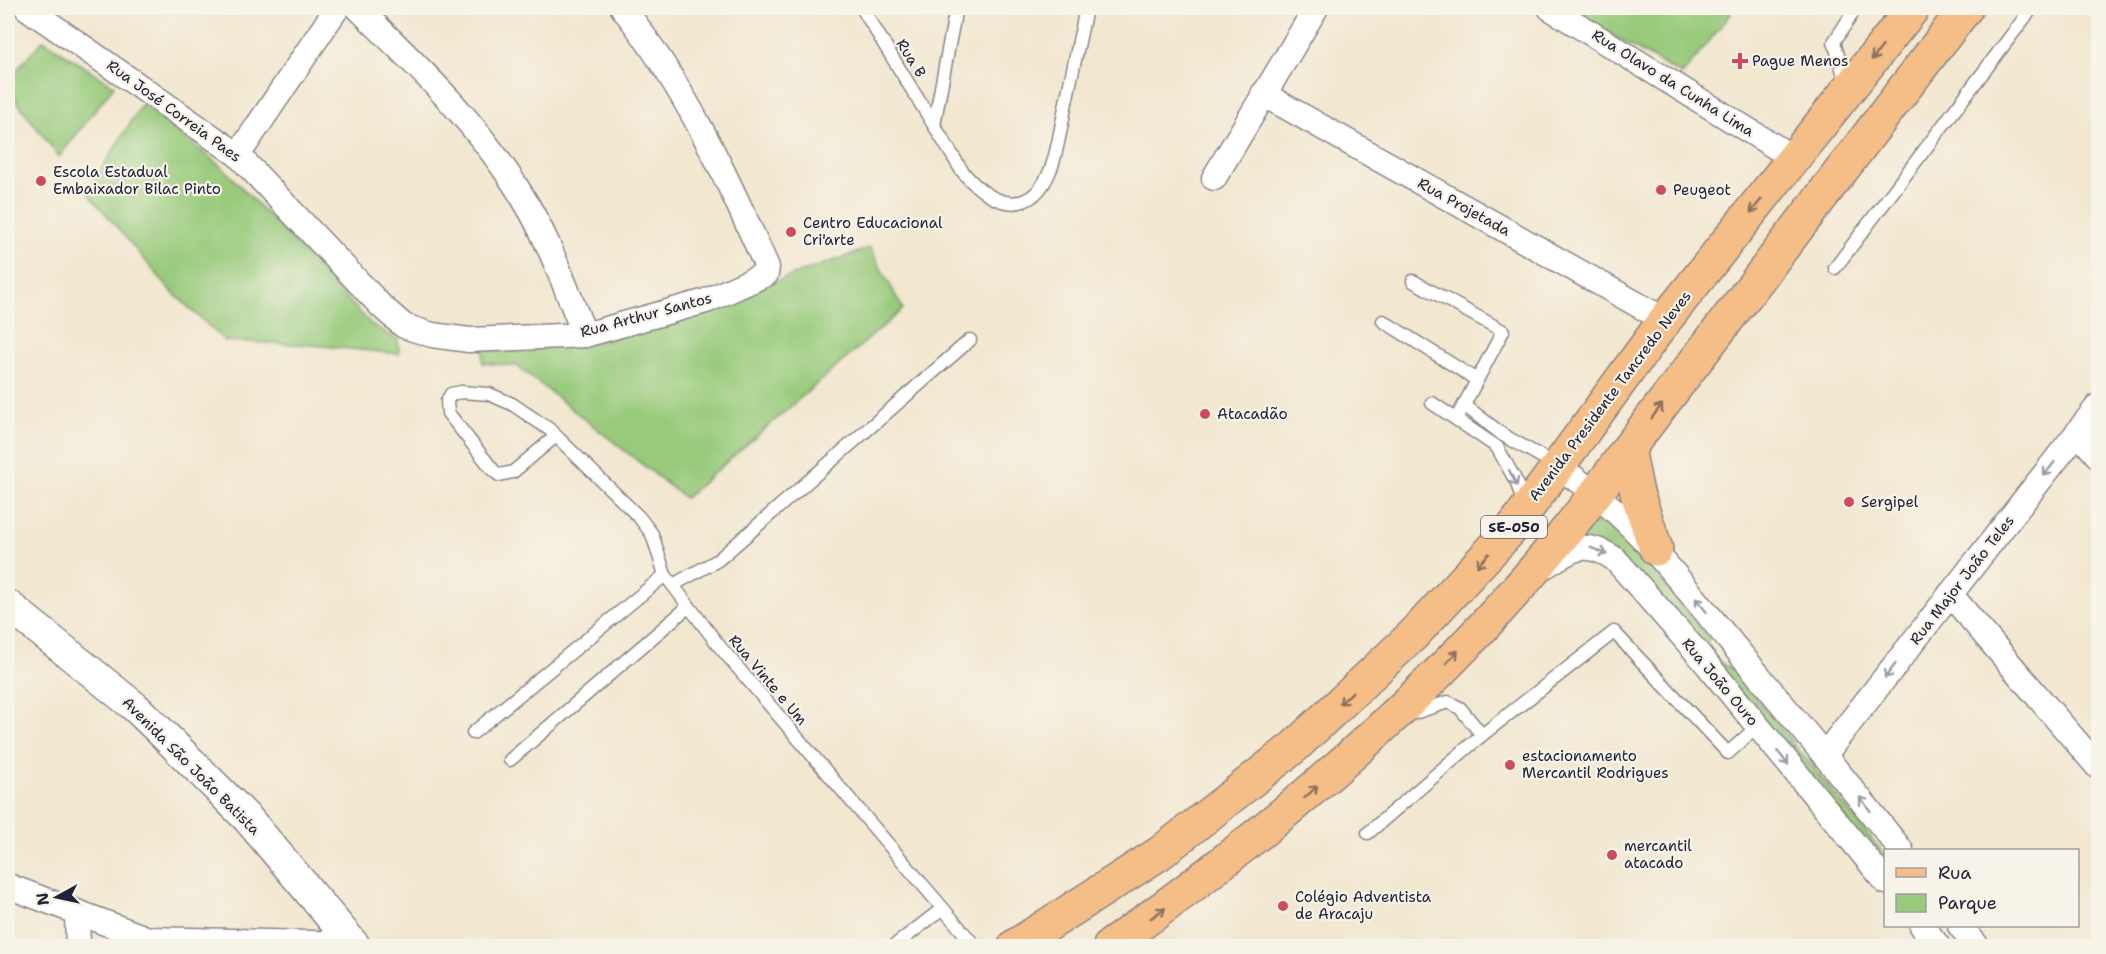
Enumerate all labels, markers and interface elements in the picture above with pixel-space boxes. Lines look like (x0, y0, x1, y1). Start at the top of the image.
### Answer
street label: Rua Olavo da Cunha Lima (1588, 25, 1758, 141)
street label: Rua B (891, 35, 931, 81)
one-way arrow (1870, 45, 1883, 61)
place label: Pague Menos (1752, 51, 1848, 71)
marker: Pague Menos (1733, 54, 1747, 68)
street label: Rua José Correia Paes (103, 55, 245, 167)
place label: Escola Estadual Embaixador Bilac Pinto (53, 162, 221, 199)
street label: Rua Projetada (1414, 173, 1515, 241)
marker: Escola Estadual Embaixador Bilac Pinto (34, 174, 48, 188)
place label: Peugeot (1673, 180, 1731, 200)
marker: Peugeot (1654, 183, 1668, 197)
one-way arrow (1750, 198, 1763, 214)
place label: Centro Educacional Cri'arte (803, 213, 943, 250)
marker: Centro Educacional Cri'arte (784, 225, 798, 239)
street label: Avenida Presidente Tancredo Neves (1524, 287, 1696, 505)
street label: Rua Arthur Santos (578, 288, 714, 342)
place label: Atacadão (1217, 404, 1288, 424)
one-way arrow (1651, 404, 1663, 420)
marker: Atacadão (1198, 407, 1212, 421)
one-way arrow (2043, 461, 2056, 477)
one-way arrow (1508, 468, 1520, 486)
place label: Sergipel (1861, 492, 1919, 512)
marker: Sergipel (1842, 495, 1856, 509)
street label: Rua Major João Teles (1905, 511, 2019, 649)
road number: SE-050 (1481, 516, 1547, 538)
one-way arrow (1589, 546, 1607, 557)
one-way arrow (1476, 552, 1490, 567)
one-way arrow (1695, 598, 1708, 614)
street label: Rua Vinte e Um (724, 631, 812, 730)
street label: Rua João Ouro (1677, 634, 1763, 730)
one-way arrow (1444, 650, 1459, 665)
one-way arrow (1883, 663, 1896, 679)
one-way arrow (1338, 691, 1353, 705)
street label: Avenida São João Batista (118, 693, 265, 840)
place label: estacionamento Mercantil Rodrigues (1522, 746, 1669, 783)
one-way arrow (1776, 750, 1789, 766)
marker: estacionamento Mercantil Rodrigues (1503, 758, 1517, 772)
one-way arrow (1303, 785, 1318, 799)
one-way arrow (1859, 797, 1872, 813)
place label: mercantil atacado (1624, 836, 1692, 873)
marker: mercantil atacado (1605, 848, 1619, 862)
legend (1884, 849, 2079, 927)
text: Rua (1938, 861, 1971, 885)
north arrow (27, 867, 87, 927)
place label: Colégio Adventista de Aracaju (1295, 887, 1432, 924)
text: N (31, 891, 54, 907)
text: Parque (1938, 891, 1997, 915)
marker: Colégio Adventista de Aracaju (1276, 899, 1290, 913)
one-way arrow (1149, 907, 1165, 919)

